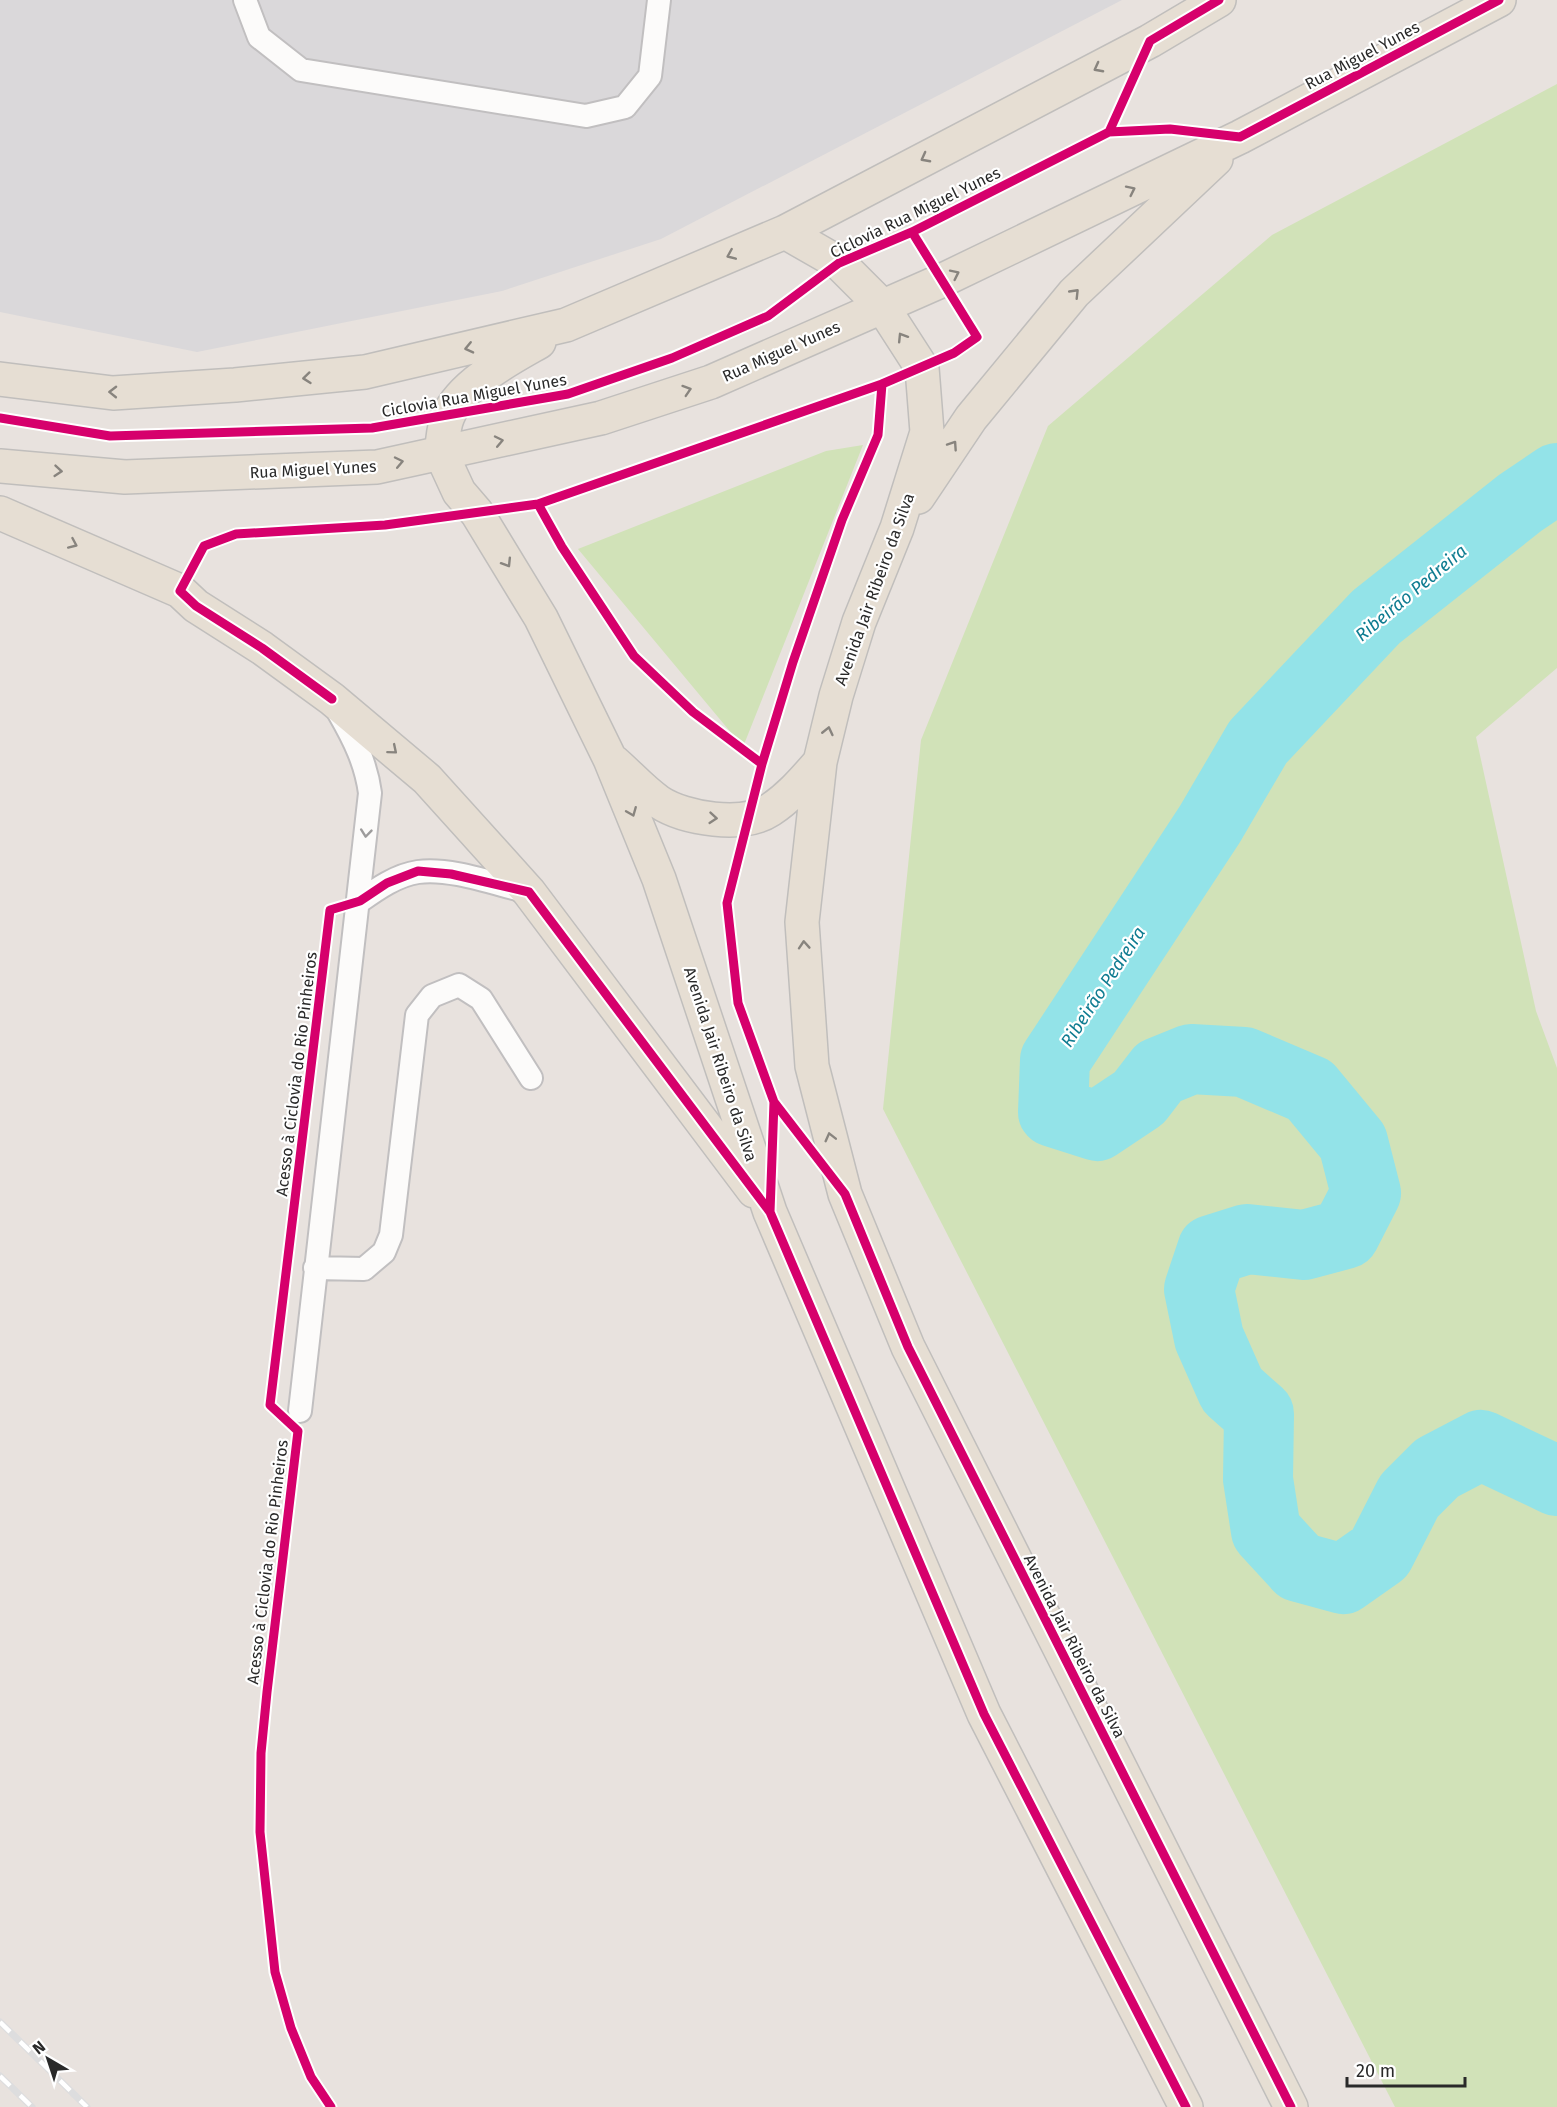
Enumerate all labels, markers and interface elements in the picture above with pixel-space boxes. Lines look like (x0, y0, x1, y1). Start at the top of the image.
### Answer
street label: Rua Miguel Yunes (1302, 17, 1423, 94)
one-way arrow (1094, 61, 1104, 72)
one-way arrow (921, 151, 932, 162)
street label: Ciclovia Rua Miguel Yunes (827, 163, 1004, 262)
one-way arrow (1124, 185, 1135, 197)
one-way arrow (727, 248, 738, 260)
one-way arrow (949, 270, 960, 281)
one-way arrow (1067, 289, 1078, 300)
street label: Rua Miguel Yunes (719, 317, 843, 386)
one-way arrow (898, 333, 909, 344)
one-way arrow (464, 341, 474, 354)
street label: Ciclovia Rua Miguel Yunes (380, 370, 568, 421)
one-way arrow (302, 371, 312, 384)
one-way arrow (108, 385, 117, 398)
one-way arrow (681, 385, 692, 398)
one-way arrow (493, 435, 503, 448)
one-way arrow (946, 440, 957, 451)
street label: Rua Miguel Yunes (249, 457, 377, 482)
one-way arrow (394, 457, 404, 470)
one-way arrow (54, 464, 63, 477)
street label: Avenida Jair Ribeiro da Silva (831, 490, 918, 688)
one-way arrow (67, 537, 78, 549)
water label: Ribeirão Pedreira (1351, 540, 1471, 646)
one-way arrow (500, 557, 512, 567)
one-way arrow (820, 726, 833, 736)
one-way arrow (386, 743, 397, 754)
one-way arrow (625, 806, 637, 817)
one-way arrow (708, 811, 717, 824)
one-way arrow (361, 828, 373, 837)
water label: Ribeirão Pedreira (1056, 923, 1150, 1051)
one-way arrow (797, 940, 810, 949)
street label: Acesso à Ciclovia do Rio Pinheiros (272, 951, 321, 1197)
street label: Avenida Jair Ribeiro da Silva (680, 964, 761, 1164)
one-way arrow (825, 1132, 837, 1143)
street label: Acesso à Ciclovia do Rio Pinheiros (243, 1439, 292, 1685)
street label: Avenida Jair Ribeiro da Silva (1020, 1551, 1129, 1741)
north arrow (18, 2029, 78, 2089)
text: N (29, 2037, 49, 2058)
scale bar (1347, 2050, 1466, 2088)
text: 20 m (1356, 2060, 1395, 2082)

